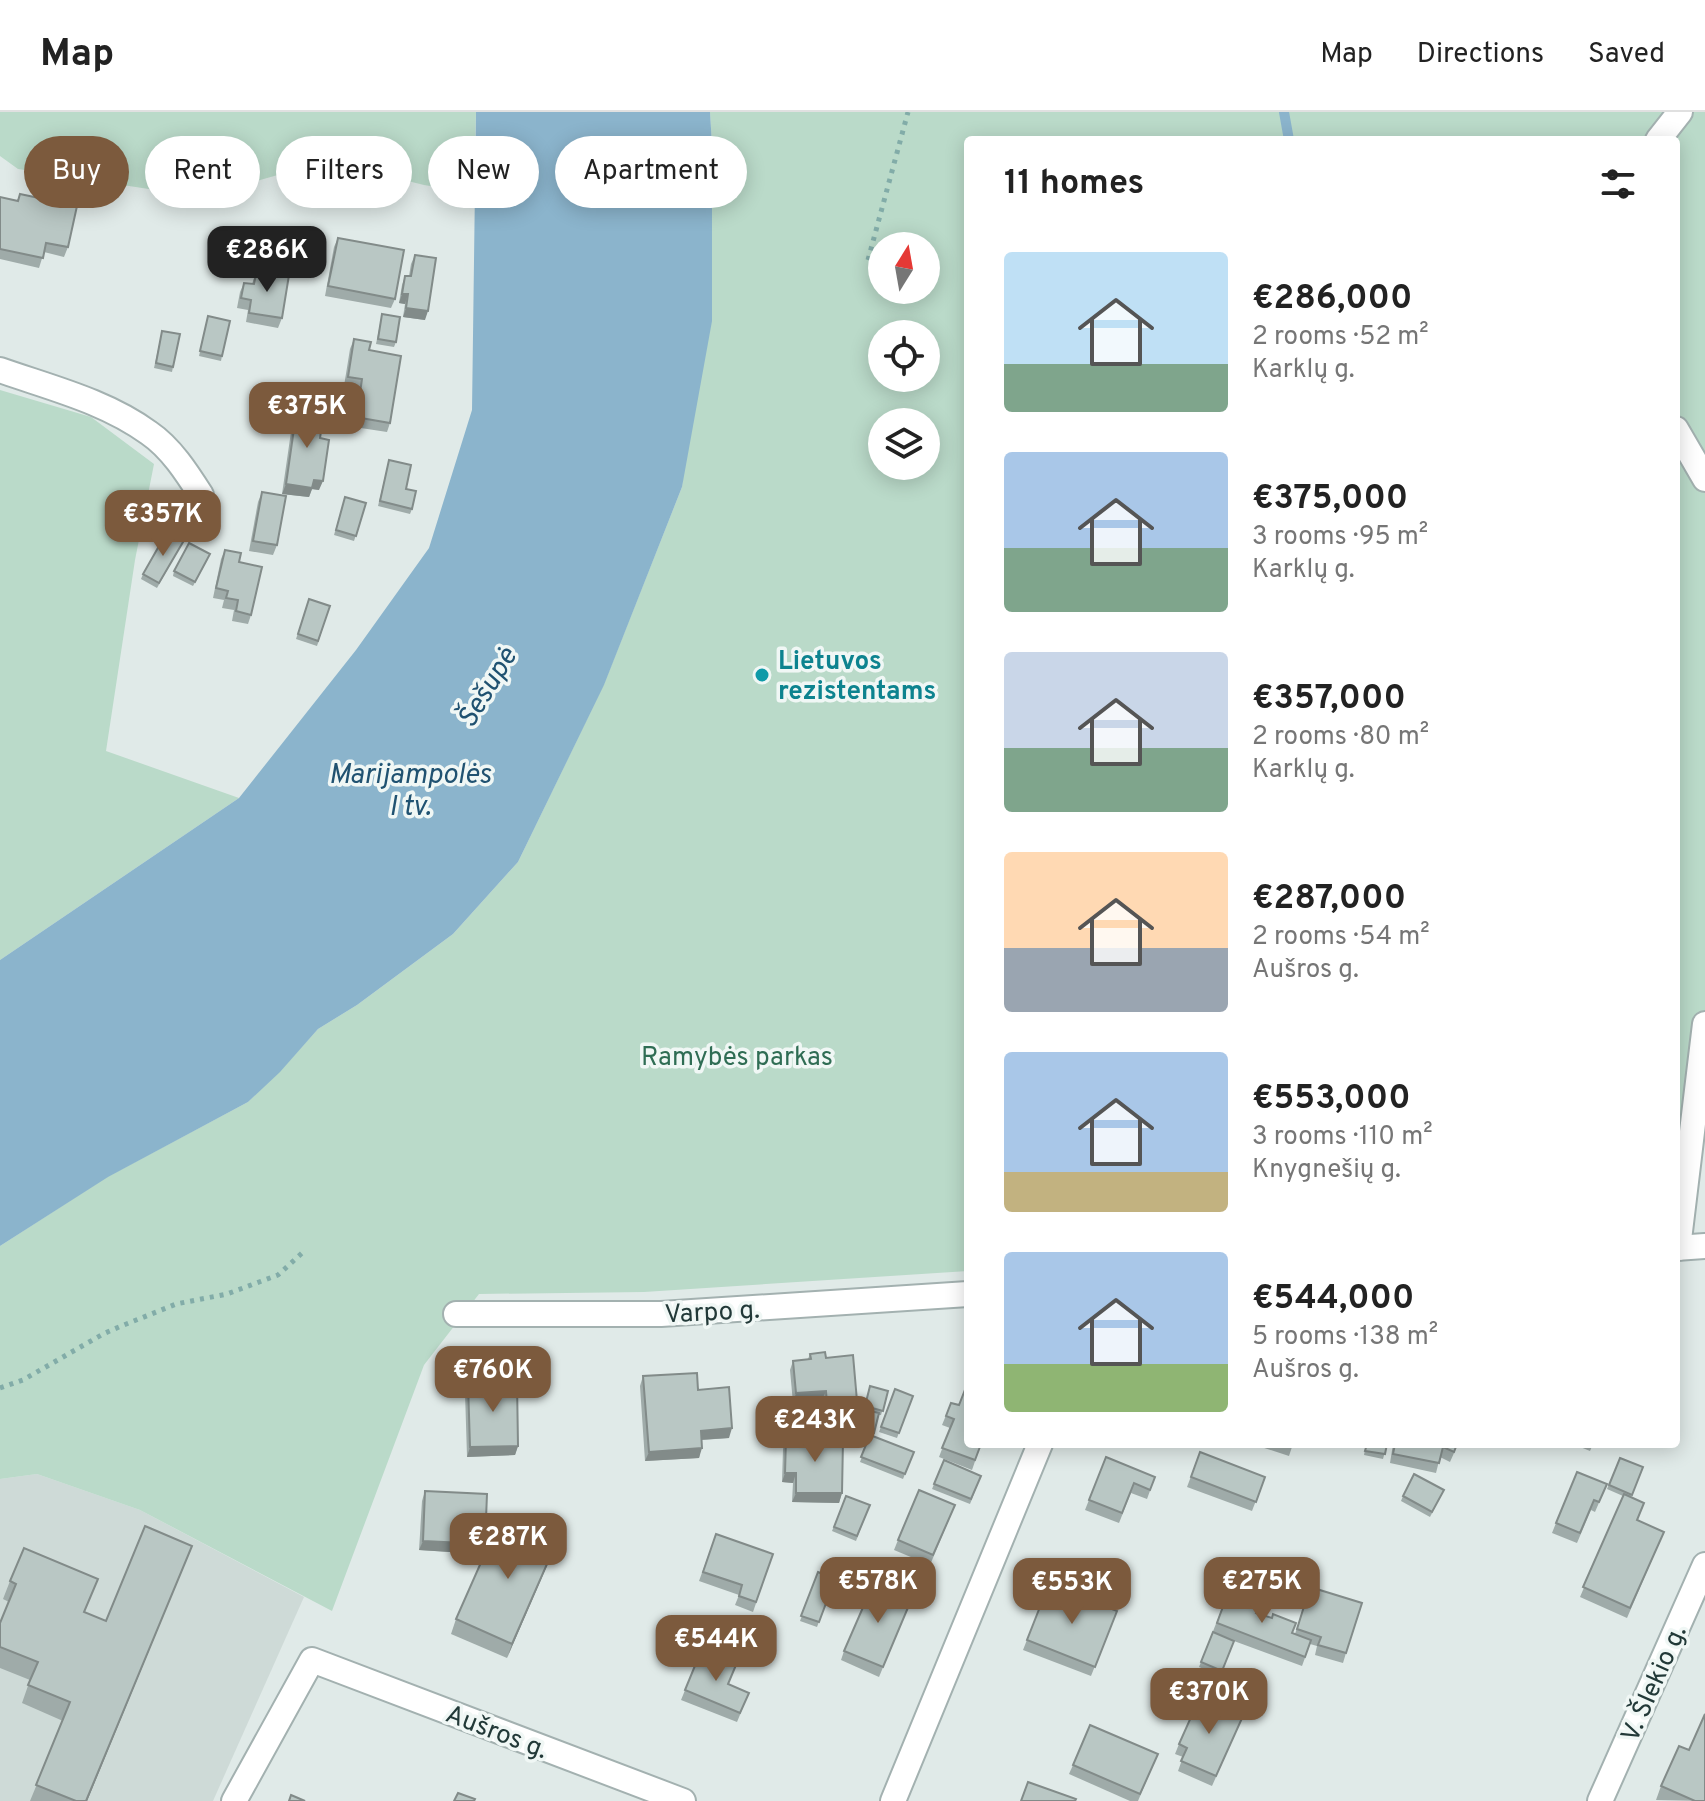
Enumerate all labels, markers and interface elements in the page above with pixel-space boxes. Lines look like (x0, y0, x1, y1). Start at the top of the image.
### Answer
text: Map (40, 31, 114, 80)
text: Map (1320, 37, 1373, 73)
text: Directions (1417, 37, 1544, 73)
text: Saved (1588, 37, 1665, 73)
chip: Buy (24, 136, 129, 208)
chip: Rent (145, 136, 260, 208)
chip: Filters (276, 136, 412, 208)
chip: New (428, 136, 539, 208)
chip: Apartment (555, 136, 747, 208)
icon: filters (1596, 162, 1640, 206)
text: 11 homes (1004, 163, 1144, 206)
pin: €286K (211, 226, 323, 294)
north arrow (868, 232, 940, 304)
map controls (868, 232, 940, 480)
text: €286K (225, 235, 309, 268)
text: €286,000 (1252, 278, 1412, 321)
icon: home (1068, 284, 1164, 380)
button: locate (868, 320, 940, 392)
text: 2 rooms · 52 m² (1252, 321, 1429, 354)
text: Karklų g. (1252, 354, 1355, 387)
pin: €375K (251, 382, 363, 450)
text: €375K (267, 391, 347, 424)
button: layers (868, 408, 940, 480)
text: €375,000 (1252, 478, 1408, 521)
icon: home (1068, 484, 1164, 580)
pin: €357K (107, 490, 219, 558)
text: €357K (123, 499, 203, 532)
text: 3 rooms · 95 m² (1252, 521, 1428, 554)
text: Karklų g. (1252, 554, 1355, 587)
water label: Šešupė (449, 640, 527, 735)
place label: Lietuvos rezistentams (778, 646, 936, 709)
marker: Lietuvos rezistentams (753, 666, 771, 684)
text: €357,000 (1252, 678, 1406, 721)
icon: home (1068, 684, 1164, 780)
text: 2 rooms · 80 m² (1252, 721, 1429, 754)
text: Karklų g. (1252, 754, 1355, 787)
water label: Marijampolės I tv. (329, 758, 492, 826)
text: €287,000 (1252, 878, 1406, 921)
icon: home (1068, 884, 1164, 980)
text: 2 rooms · 54 m² (1252, 921, 1430, 954)
text: Aušros g. (1252, 954, 1359, 987)
park label: Ramybės parkas (641, 1042, 833, 1075)
text: €553,000 (1252, 1078, 1411, 1121)
icon: home (1068, 1084, 1164, 1180)
text: 3 rooms · 110 m² (1252, 1121, 1433, 1154)
text: Knygnešių g. (1252, 1154, 1401, 1187)
text: €544,000 (1252, 1278, 1414, 1321)
icon: home (1068, 1284, 1164, 1380)
street label: Varpo g. (664, 1295, 761, 1332)
text: 5 rooms · 138 m² (1252, 1321, 1438, 1354)
pin: €760K (437, 1346, 549, 1414)
text: Aušros g. (1252, 1354, 1359, 1387)
text: €760K (453, 1355, 533, 1388)
pin: €243K (759, 1396, 871, 1464)
text: €243K (773, 1405, 857, 1438)
pin: €287K (452, 1513, 564, 1581)
text: €287K (468, 1522, 548, 1555)
pin: €578K (822, 1557, 934, 1625)
pin: €275K (1206, 1557, 1318, 1625)
pin: €553K (1016, 1558, 1128, 1626)
text: €578K (838, 1566, 918, 1599)
text: €275K (1222, 1566, 1302, 1599)
text: €553K (1031, 1567, 1113, 1600)
pin: €544K (660, 1615, 772, 1683)
street label: V. Šlekio g. (1613, 1620, 1696, 1747)
text: €544K (674, 1624, 758, 1657)
pin: €370K (1153, 1668, 1265, 1736)
text: €370K (1168, 1677, 1250, 1710)
street label: Aušros g. (440, 1699, 552, 1768)

